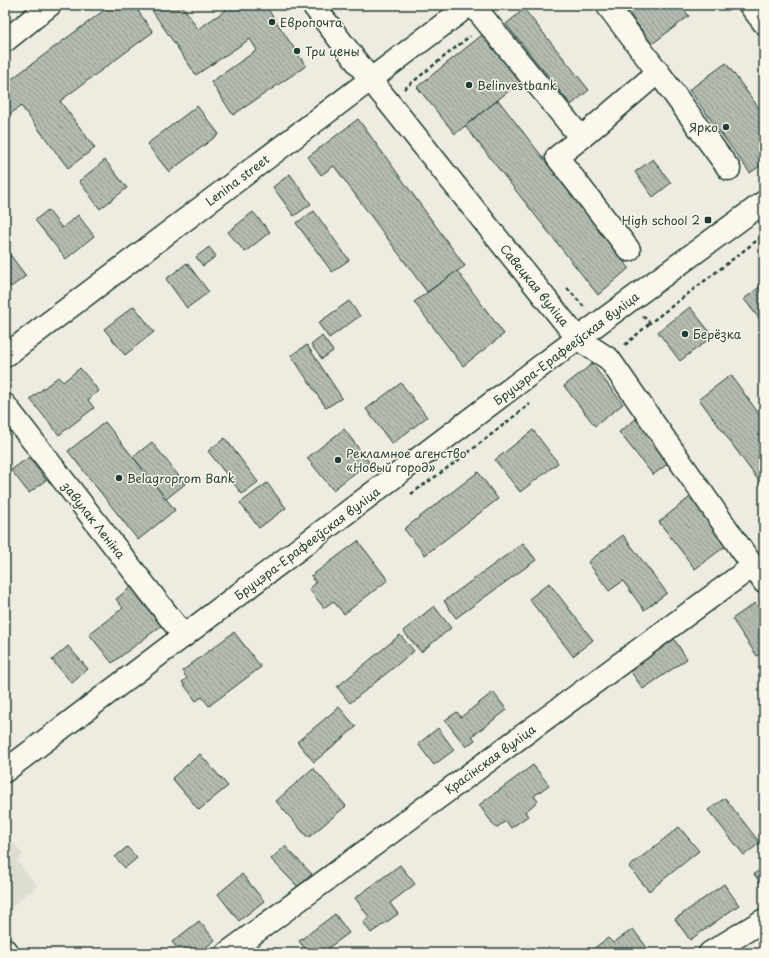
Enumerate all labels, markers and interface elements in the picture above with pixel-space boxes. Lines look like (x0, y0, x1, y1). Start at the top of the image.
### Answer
place label: Европочта (280, 13, 343, 31)
marker: Европочта (267, 17, 277, 27)
place label: Три цены (305, 42, 360, 60)
marker: Три цены (292, 46, 302, 56)
place label: Belinvestbank (477, 76, 557, 94)
marker: Belinvestbank (464, 80, 474, 90)
place label: Ярко (689, 118, 718, 136)
marker: Ярко (721, 122, 731, 132)
street label: Lenina street (201, 150, 273, 210)
place label: High school 2 (622, 211, 700, 229)
marker: High school 2 (703, 215, 713, 225)
street label: Савецкая вуліца (496, 240, 574, 330)
street label: Бруцэра-Ерафееўская вуліца (489, 287, 643, 409)
place label: Берёзка (693, 325, 742, 343)
marker: Берёзка (680, 329, 690, 339)
place label: Рекламное агенство «Новый город» (346, 444, 467, 476)
marker: Рекламное агенство «Новый город» (333, 455, 343, 465)
place label: Belagroprom Bank (127, 469, 235, 487)
marker: Belagroprom Bank (114, 473, 124, 483)
street label: завулак Леніна (58, 477, 130, 563)
street label: Бруцэра-Ерафееўская вуліца (230, 482, 384, 604)
street label: Красінская вуліца (441, 720, 540, 798)

